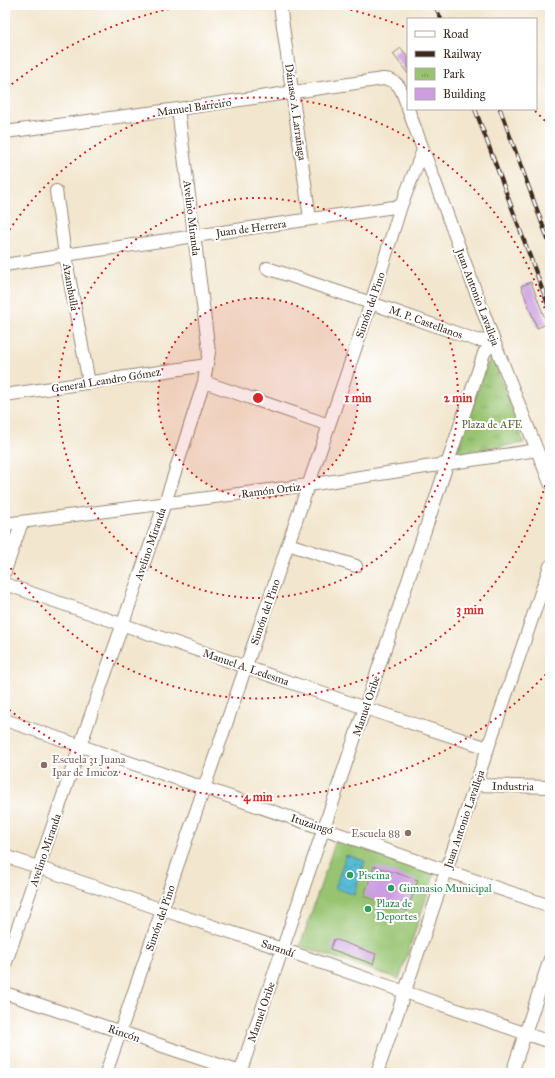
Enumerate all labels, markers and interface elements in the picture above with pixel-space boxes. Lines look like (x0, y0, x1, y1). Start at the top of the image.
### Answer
legend (407, 18, 537, 110)
text: Road (443, 27, 469, 41)
text: Railway (443, 47, 482, 61)
street label: Dámaso A. Larrañaga (282, 63, 309, 162)
text: Park (443, 67, 465, 81)
text: Building (443, 87, 486, 102)
street label: Manuel Barreiro (156, 96, 233, 119)
street label: Avelino Miranda (180, 179, 203, 257)
street label: Juan de Herrera (214, 217, 288, 241)
street label: Juan Antonio Lavalleja (452, 246, 502, 348)
street label: Azambulla (60, 261, 81, 312)
street label: Simón del Pino (353, 270, 388, 340)
street label: M. P. Castellanos (387, 303, 464, 342)
street label: General Leandro Gómez (50, 365, 162, 396)
centre of rings (251, 391, 265, 405)
text: 1 min (344, 391, 372, 405)
text: 2 min (444, 391, 473, 405)
park label: Plaza de AFE (462, 418, 523, 431)
street label: Ramón Ortiz (240, 480, 302, 501)
street label: Avelino Miranda (132, 506, 169, 583)
street label: Simón del Pino (248, 577, 283, 647)
text: 3 min (456, 603, 484, 618)
street label: Manuel A. Ledesma (201, 647, 291, 688)
street label: Manuel Oribe (350, 674, 383, 738)
place label: Escuela 31 Juana Ipar de Imicoz (52, 753, 126, 779)
marker: Escuela 31 Juana Ipar de Imicoz (39, 760, 49, 770)
street label: Juan Antonio Lavalleja (441, 768, 488, 871)
street label: Industria (492, 780, 534, 793)
text: 4 min (243, 790, 273, 805)
street label: Avelino Miranda (27, 812, 64, 889)
street label: Ituzaingó (289, 812, 335, 838)
place label: Escuela 88 (351, 827, 400, 840)
marker: Escuela 88 (403, 828, 413, 838)
place label: Piscina (358, 869, 390, 882)
marker: Piscina (345, 870, 355, 880)
place label: Gimnasio Municipal (399, 882, 492, 895)
street label: Simón del Pino (143, 883, 178, 953)
marker: Gimnasio Municipal (386, 883, 396, 893)
place label: Plaza de Deportes (376, 897, 417, 923)
marker: Plaza de Deportes (363, 904, 373, 914)
street label: Sarandí (260, 937, 297, 961)
street label: Manuel Oribe (245, 980, 278, 1044)
street label: Rincón (106, 1022, 142, 1045)

